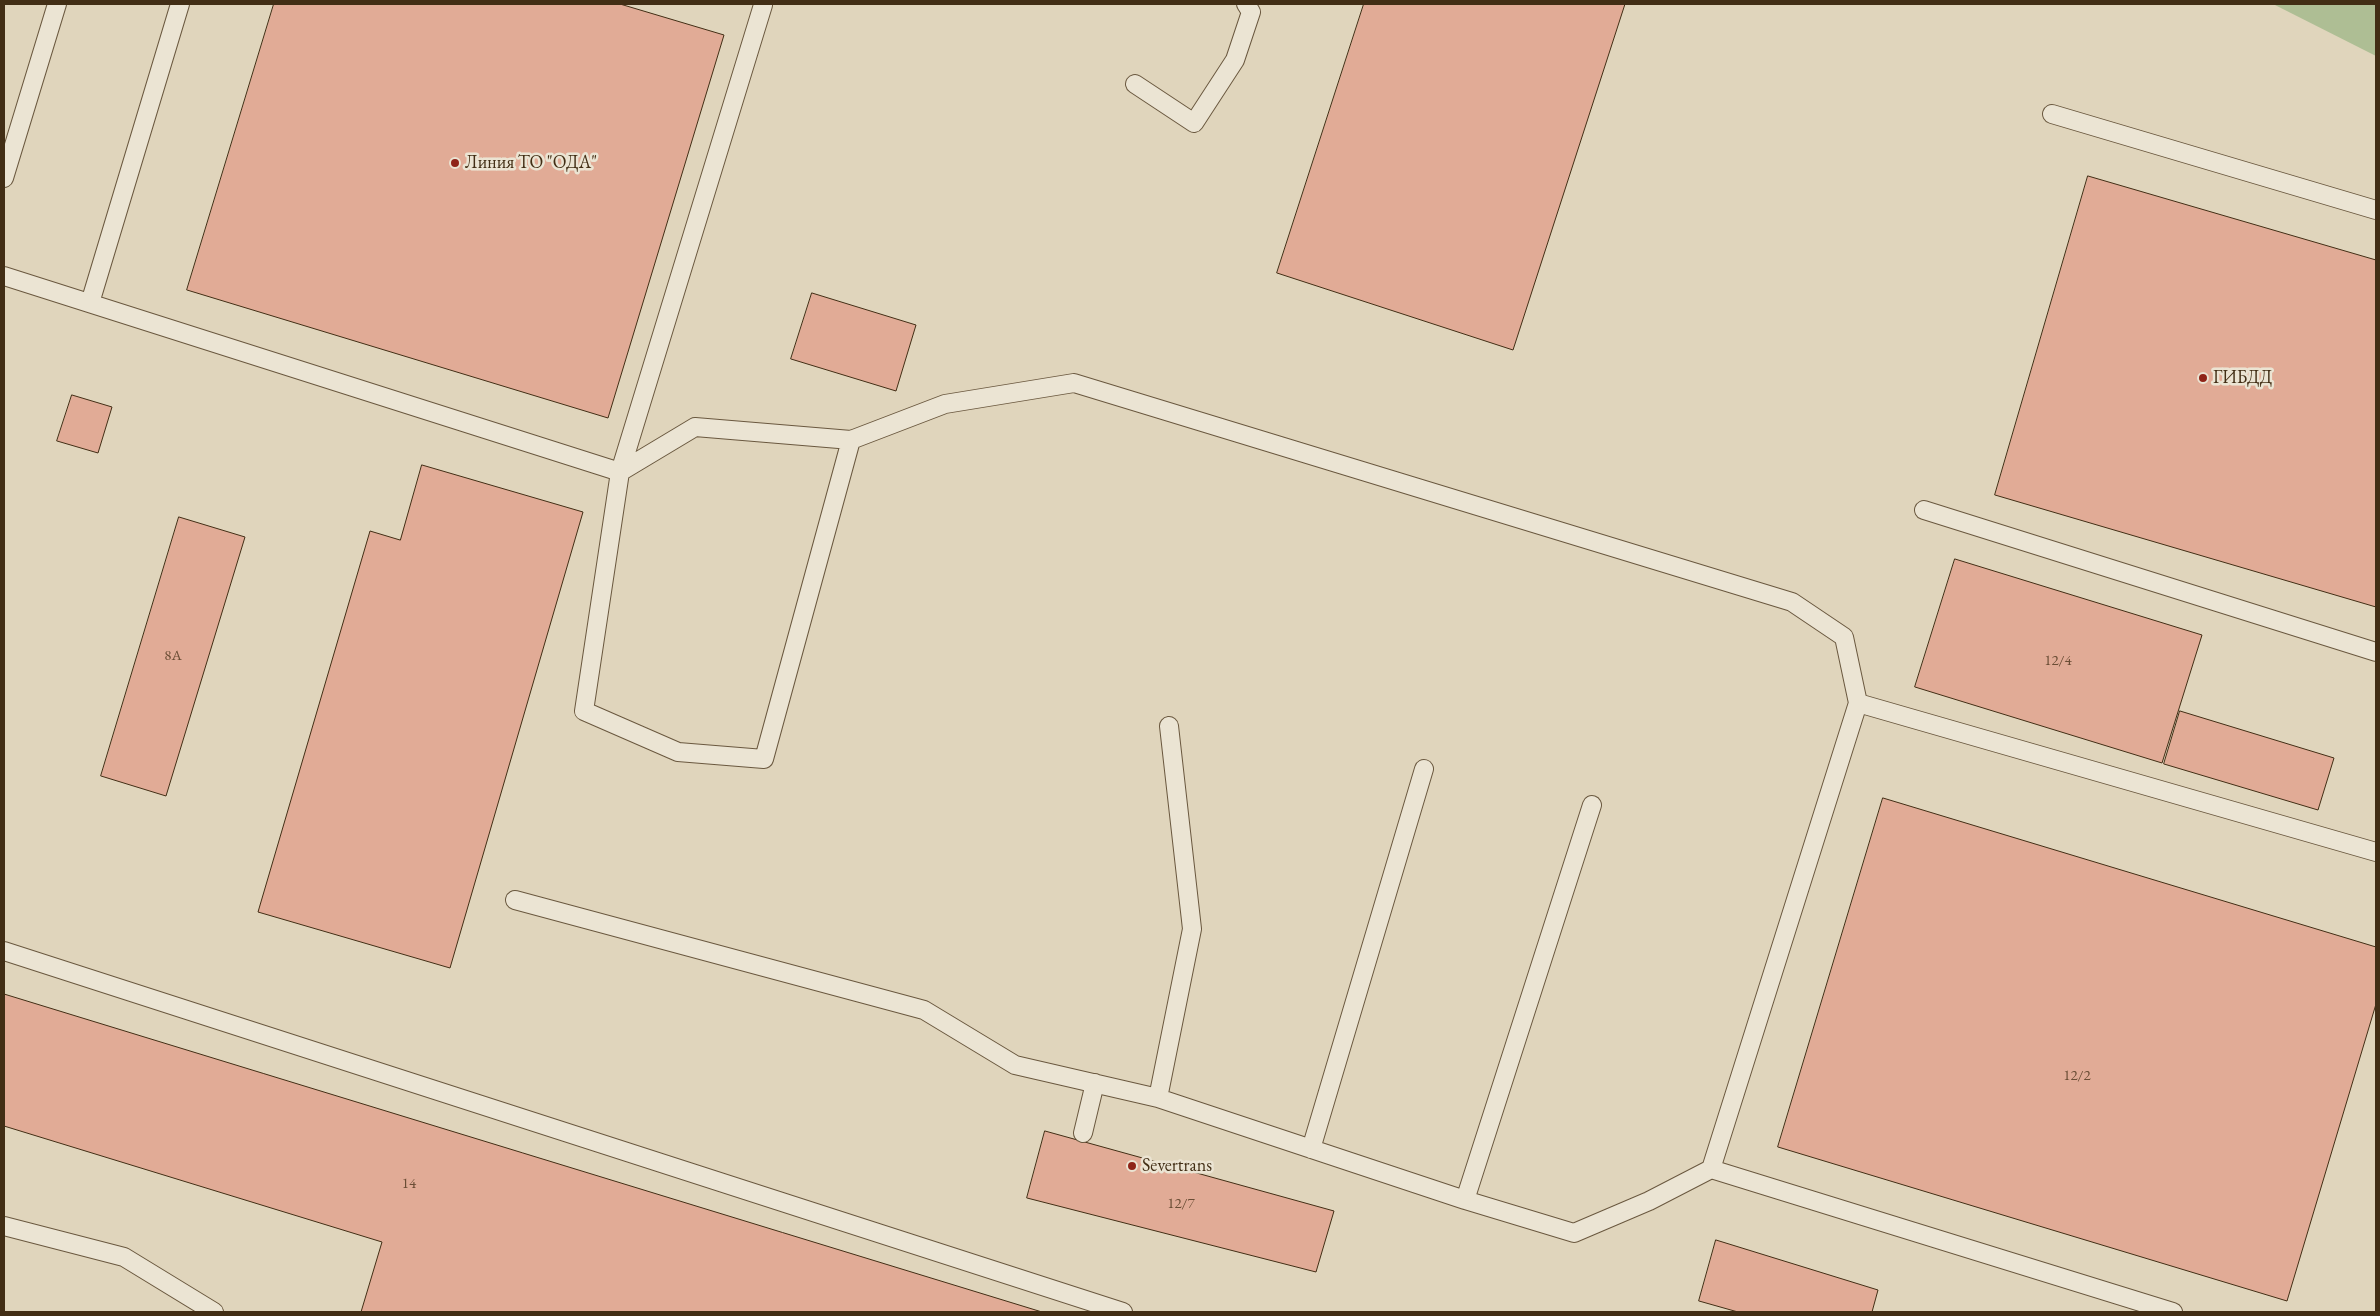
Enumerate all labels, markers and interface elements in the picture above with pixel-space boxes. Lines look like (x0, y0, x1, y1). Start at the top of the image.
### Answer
place label: Линия ТО "ОДА" (465, 152, 597, 174)
marker: Линия ТО "ОДА" (449, 157, 461, 169)
place label: ГИБДД (2213, 367, 2272, 389)
marker: ГИБДД (2197, 372, 2209, 384)
house number: 8А (164, 647, 182, 665)
house number: 12/4 (2044, 652, 2072, 670)
house number: 12/2 (2063, 1067, 2091, 1085)
place label: Severtrans (1142, 1155, 1212, 1177)
marker: Severtrans (1126, 1160, 1138, 1172)
house number: 14 (402, 1175, 416, 1193)
house number: 12/7 (1167, 1195, 1195, 1213)

